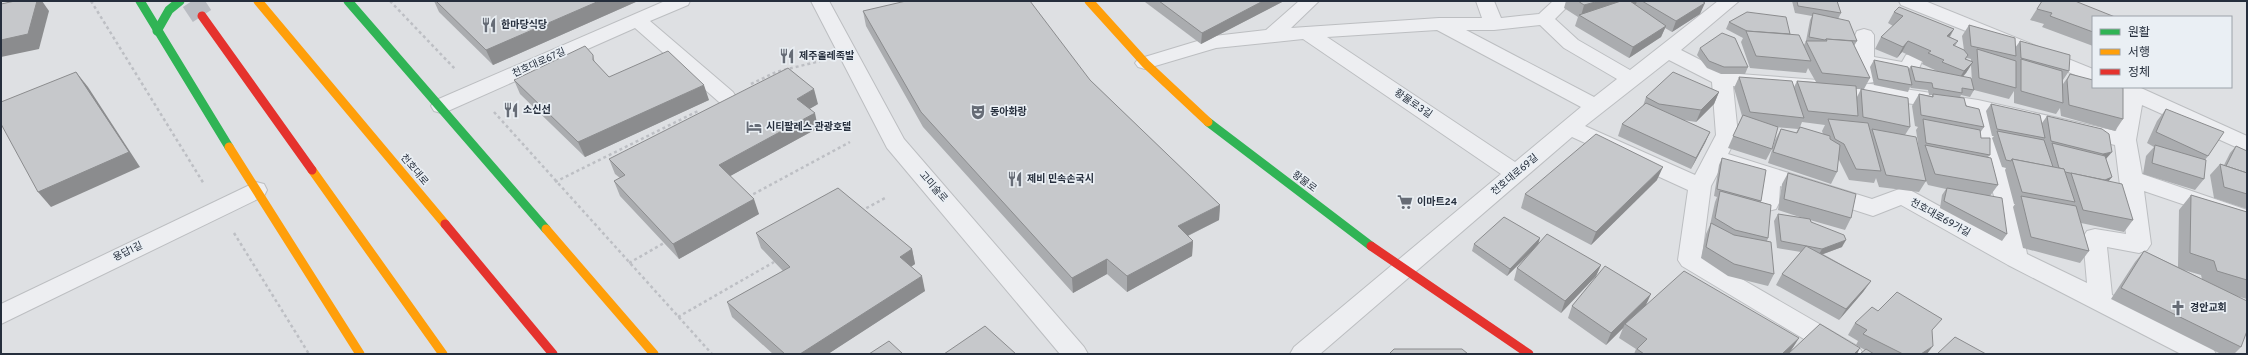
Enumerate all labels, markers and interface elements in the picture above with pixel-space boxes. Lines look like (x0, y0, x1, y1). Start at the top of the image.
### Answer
restaurant icon: 한마당식당 (480, 16, 498, 34)
legend (2092, 16, 2232, 88)
place label: 한마당식당 (501, 19, 547, 32)
text: 원활 (2128, 25, 2150, 41)
street label: 천호대로67길 (510, 45, 568, 81)
text: 서행 (2128, 45, 2150, 61)
restaurant icon: 제주올레족발 (778, 47, 796, 65)
place label: 제주올레족발 (799, 50, 854, 63)
text: 정체 (2128, 65, 2150, 81)
street label: 황물로3길 (1392, 87, 1434, 121)
restaurant icon: 소신선 (502, 101, 520, 119)
theatre icon: 동아화랑 (969, 103, 987, 121)
place label: 소신선 (523, 104, 551, 117)
place label: 동아화랑 (990, 106, 1027, 119)
hotel icon: 시티팔레스 관광호텔 (745, 118, 763, 136)
place label: 시티팔레스 관광호텔 (766, 121, 851, 134)
street label: 천호대로 (397, 152, 431, 188)
street label: 천호대로69길 (1489, 152, 1541, 198)
street label: 고미술로 (916, 169, 950, 205)
street label: 황물로 (1289, 169, 1319, 195)
restaurant icon: 제비 민속손국시 (1006, 170, 1024, 188)
place label: 제비 민속손국시 (1027, 173, 1094, 186)
supermarket icon: 이마트24 (1396, 193, 1414, 211)
place label: 이마트24 (1417, 196, 1457, 209)
street label: 천호대로69가길 (1908, 196, 1972, 240)
street label: 용답1길 (111, 239, 145, 265)
church icon: 경안교회 (2169, 299, 2187, 317)
place label: 경안교회 (2190, 302, 2227, 315)

